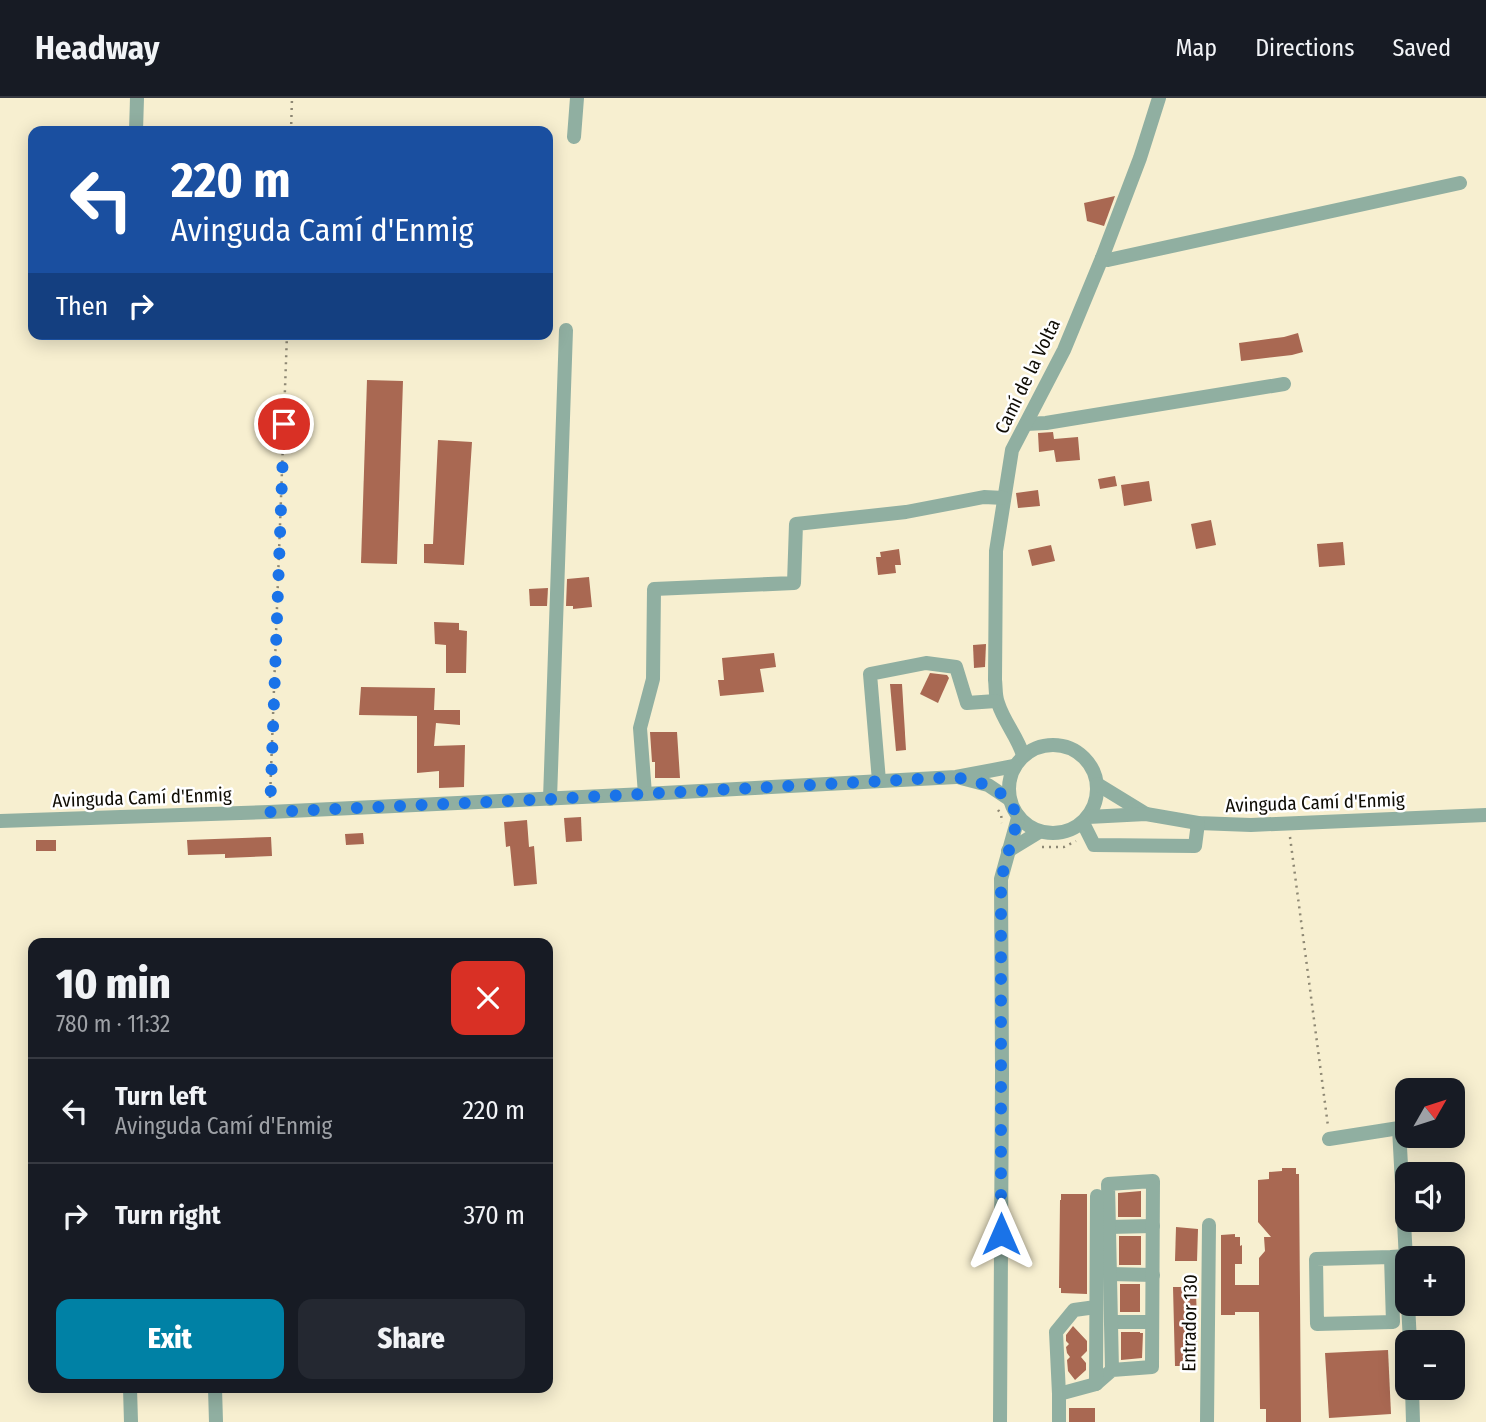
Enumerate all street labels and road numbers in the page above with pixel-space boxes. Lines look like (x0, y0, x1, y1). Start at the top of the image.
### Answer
street label: Camí de la Volta (990, 315, 1065, 437)
street label: Avinguda Camí d'Enmig (52, 783, 232, 812)
street label: Avinguda Camí d'Enmig (1225, 788, 1405, 817)
street label: Entrador 130 (1177, 1274, 1202, 1372)

